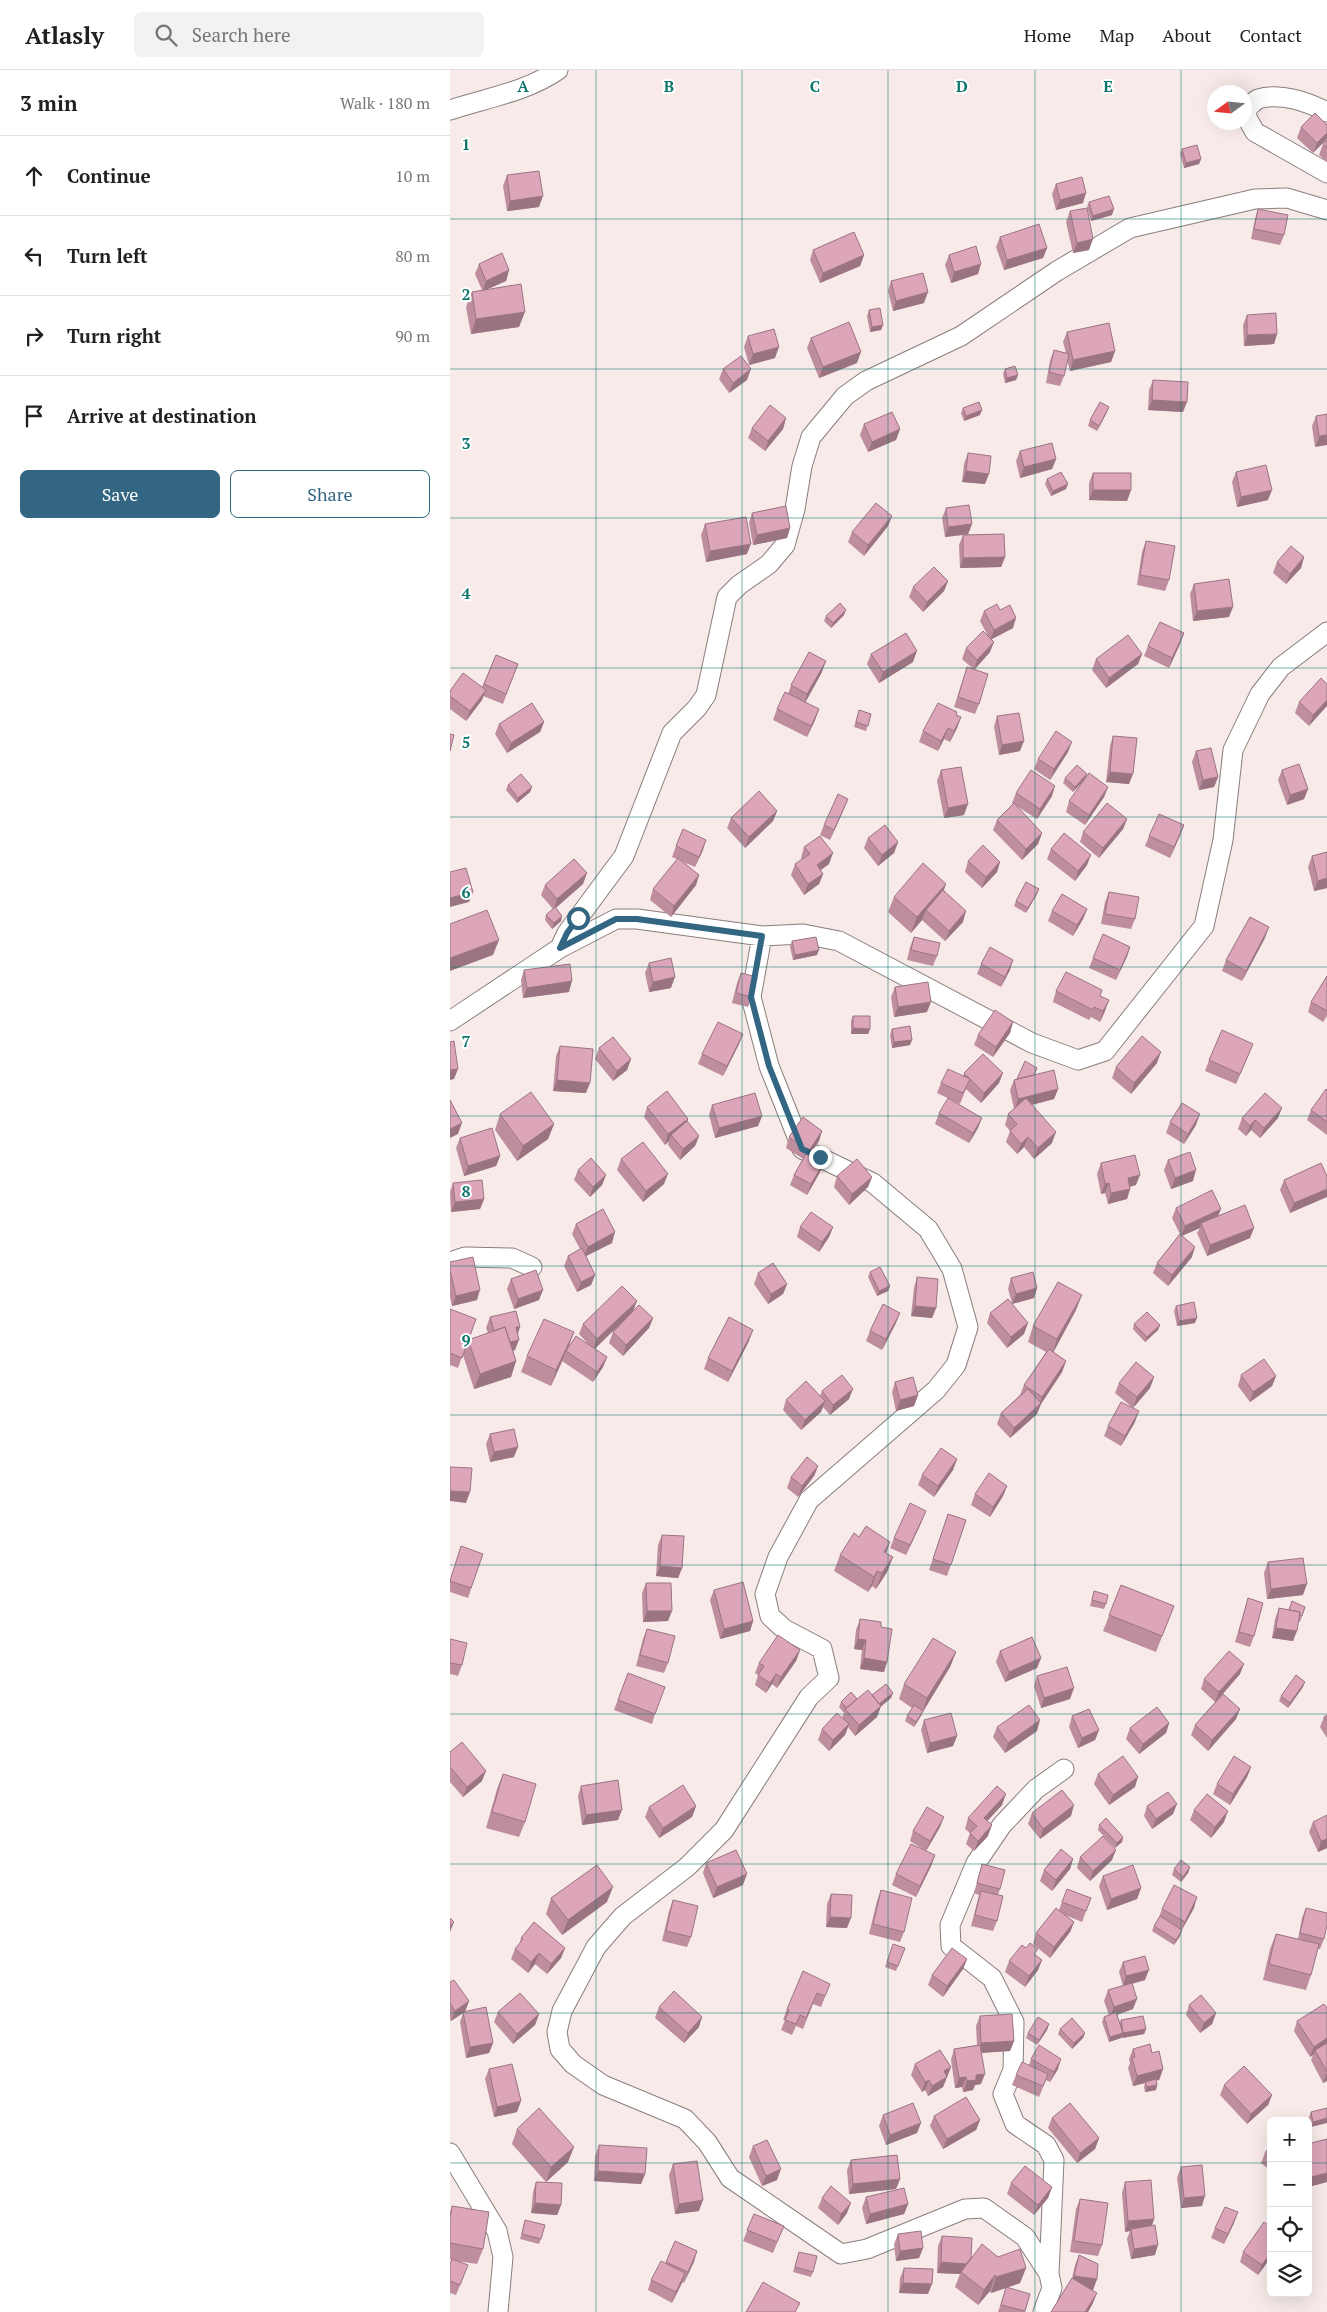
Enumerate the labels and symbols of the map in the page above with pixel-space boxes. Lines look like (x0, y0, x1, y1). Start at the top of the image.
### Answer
text: A (517, 75, 529, 97)
text: B (664, 75, 674, 97)
text: C (810, 75, 820, 97)
text: D (956, 75, 968, 97)
text: E (1103, 75, 1113, 97)
north arrow (1207, 85, 1252, 130)
text: 1 (461, 133, 471, 155)
text: 2 (461, 283, 471, 305)
text: 3 (461, 432, 471, 454)
text: 4 (461, 582, 471, 604)
text: 5 (461, 731, 471, 753)
text: 6 (461, 881, 471, 903)
route start (567, 907, 590, 930)
text: 7 (461, 1030, 471, 1052)
route end (809, 1146, 832, 1169)
text: 8 (461, 1180, 471, 1202)
text: 9 (461, 1329, 471, 1351)

